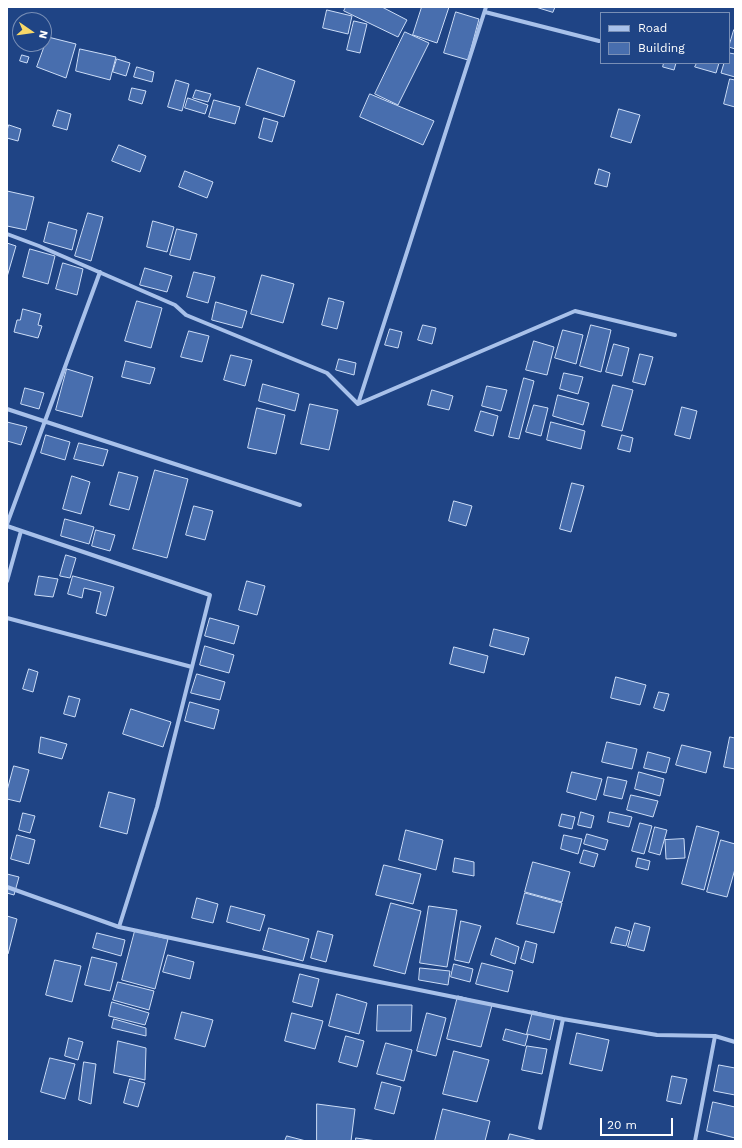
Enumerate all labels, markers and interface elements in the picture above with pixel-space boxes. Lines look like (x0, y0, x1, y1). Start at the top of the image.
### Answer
north arrow (12, 12, 52, 52)
legend (600, 12, 730, 64)
text: Road (638, 21, 667, 35)
text: N (36, 29, 50, 40)
text: Building (638, 41, 685, 55)
scale bar (602, 1110, 675, 1136)
text: 20 m (607, 1118, 637, 1132)

